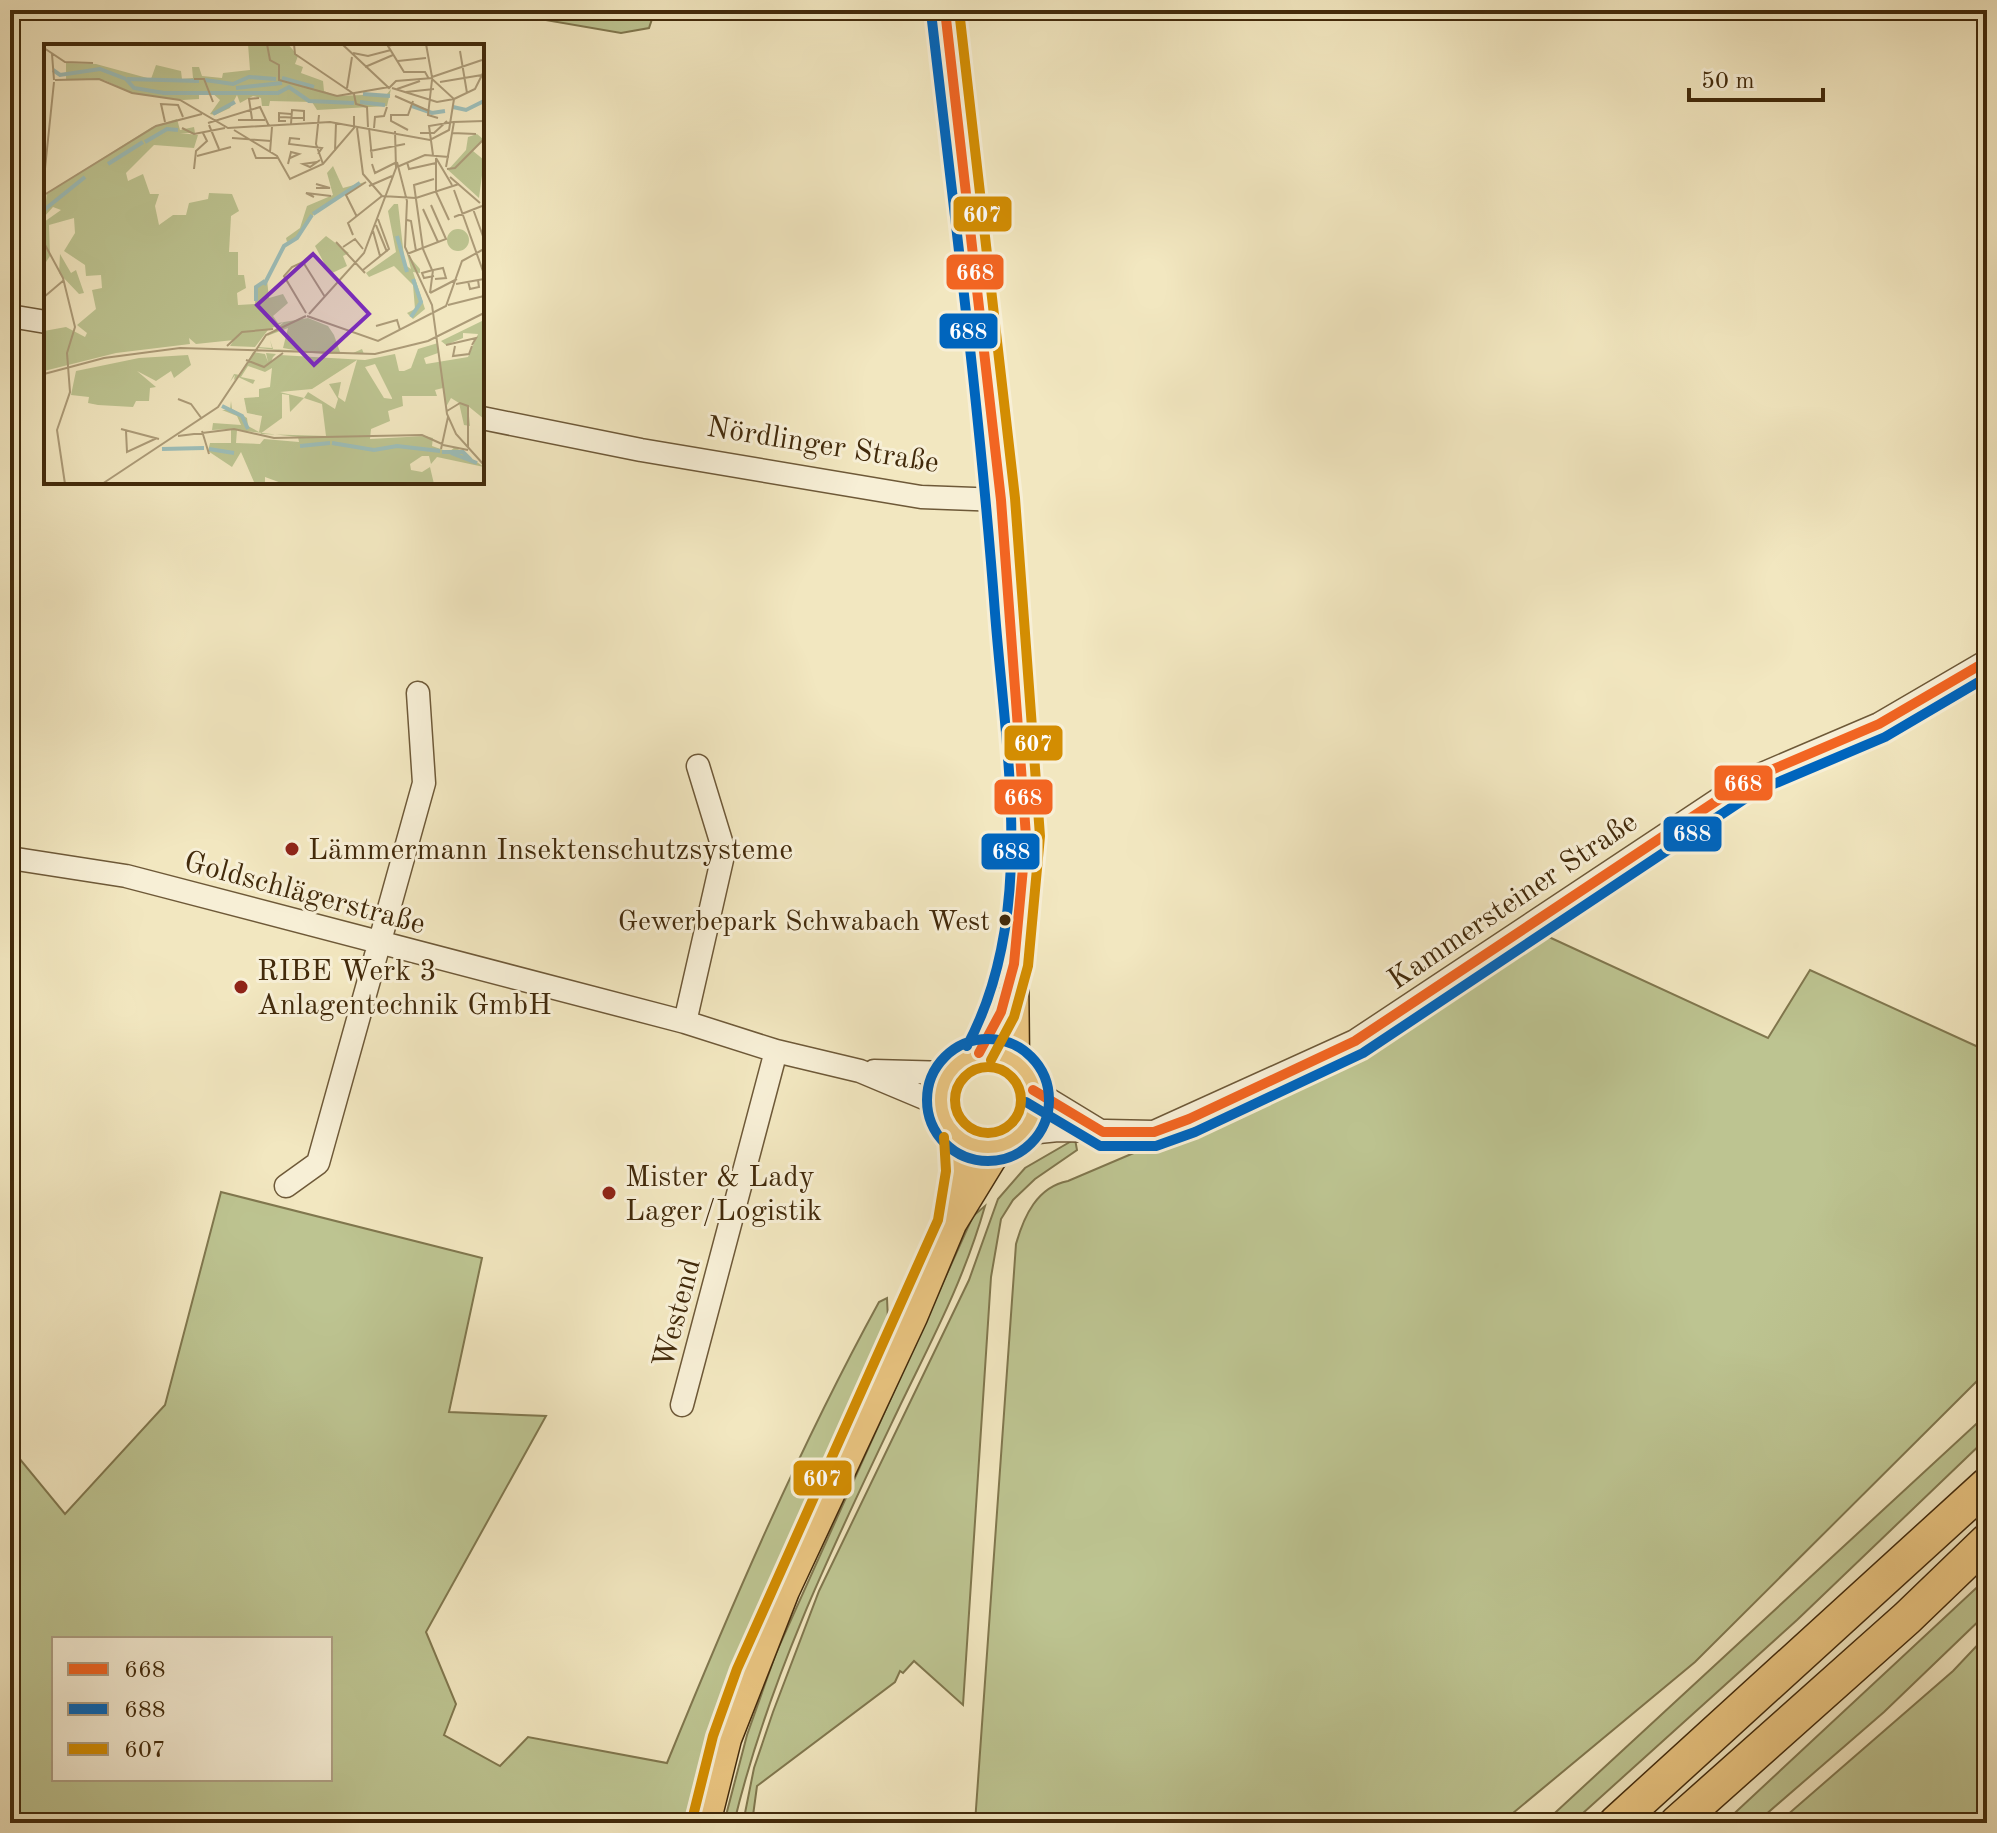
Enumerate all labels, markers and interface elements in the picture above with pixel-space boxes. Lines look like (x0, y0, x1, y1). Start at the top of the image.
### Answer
inset map (44, 44, 484, 484)
scale bar (1689, 52, 1823, 102)
text: 50 m (1701, 70, 1755, 94)
line badge: 607 (952, 195, 1013, 233)
text: 607 (963, 205, 1001, 227)
line badge: 668 (945, 253, 1005, 291)
text: 668 (956, 263, 994, 285)
line badge: 688 (938, 312, 999, 350)
text: 688 (949, 322, 987, 344)
street label: Nördlinger Straße (704, 413, 941, 479)
line badge: 607 (1003, 724, 1064, 762)
text: 607 (1014, 734, 1052, 756)
line badge: 668 (1713, 764, 1774, 802)
text: 668 (1724, 774, 1762, 796)
line badge: 668 (993, 778, 1054, 816)
text: 668 (1004, 788, 1042, 810)
street label: Kammersteiner Straße (1383, 807, 1643, 996)
line badge: 688 (1662, 815, 1723, 853)
text: 688 (1673, 824, 1711, 846)
line badge: 688 (980, 832, 1041, 871)
place label: Lämmermann Insektenschutzsysteme (308, 836, 793, 866)
marker: Lämmermann Insektenschutzsysteme (283, 840, 301, 858)
text: 688 (992, 842, 1030, 864)
street label: Goldschlägerstraße (181, 847, 428, 941)
place label: Gewerbepark Schwabach West (618, 909, 990, 937)
marker: Gewerbepark Schwabach West (997, 912, 1013, 928)
place label: RIBE Werk 3 Anlagentechnik GmbH (257, 957, 552, 1021)
marker: RIBE Werk 3 Anlagentechnik GmbH (232, 978, 250, 996)
place label: Mister & Lady Lager/Logistik (625, 1163, 822, 1227)
marker: Mister & Lady Lager/Logistik (600, 1184, 618, 1202)
street label: Westend (649, 1255, 707, 1372)
line badge: 607 (792, 1459, 853, 1497)
text: 607 (803, 1469, 841, 1491)
legend (52, 1637, 332, 1781)
text: 668 (124, 1659, 166, 1683)
text: 688 (124, 1699, 166, 1723)
text: 607 (124, 1739, 166, 1763)

